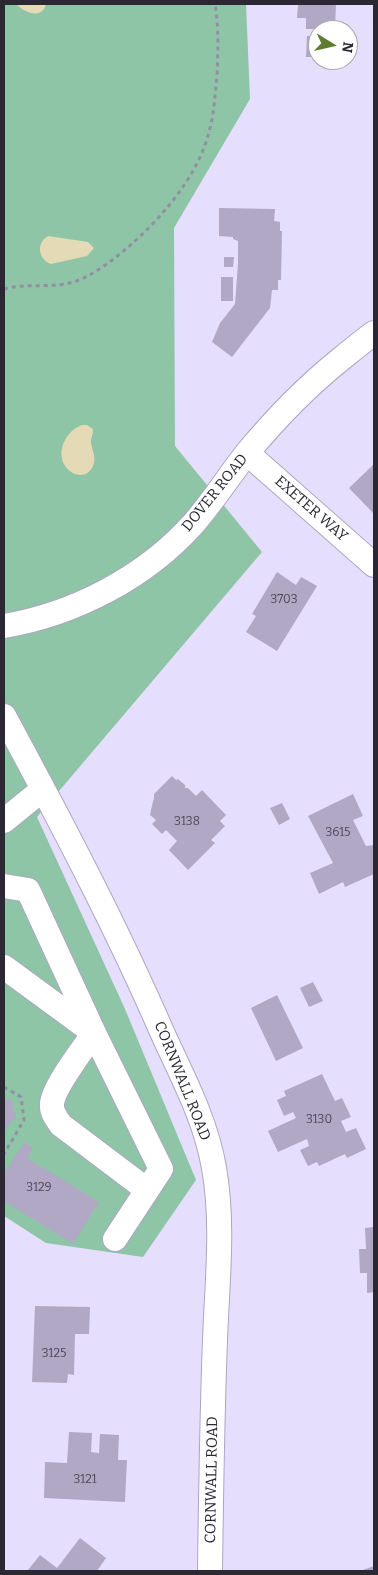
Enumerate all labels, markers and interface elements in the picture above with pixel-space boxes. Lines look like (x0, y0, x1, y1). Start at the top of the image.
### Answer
north arrow (308, 20, 358, 70)
text: N (338, 41, 357, 54)
street label: DOVER ROAD (178, 451, 252, 535)
street label: EXETER WAY (271, 472, 351, 546)
house number: 3703 (270, 593, 298, 607)
house number: 3138 (174, 815, 200, 829)
house number: 3615 (325, 826, 351, 840)
street label: CORNWALL ROAD (150, 1019, 214, 1143)
house number: 3130 (306, 1113, 332, 1127)
house number: 3129 (26, 1181, 52, 1195)
house number: 3125 (42, 1347, 66, 1361)
street label: CORNWALL ROAD (202, 1416, 222, 1544)
house number: 3121 (73, 1473, 97, 1487)

